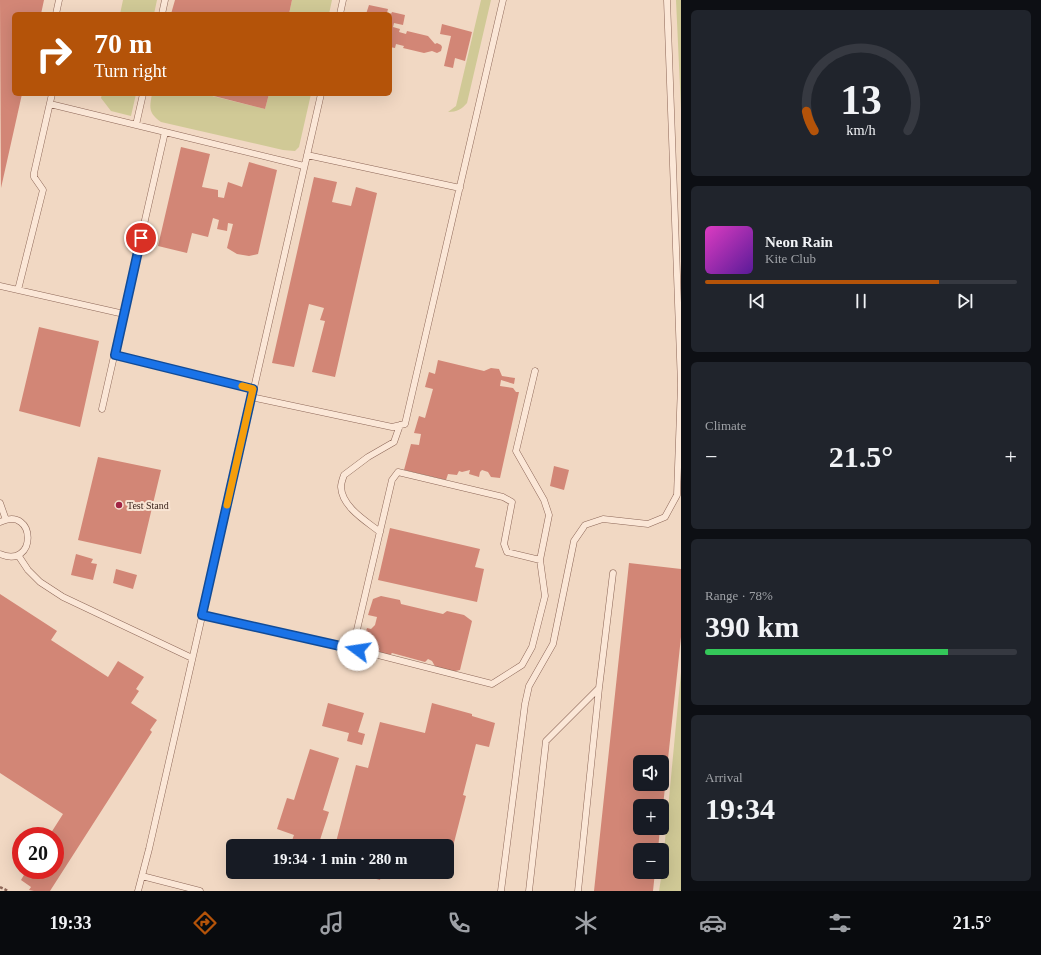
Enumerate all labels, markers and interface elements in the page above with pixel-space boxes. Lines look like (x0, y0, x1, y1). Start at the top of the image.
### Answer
icon: right (28, 28, 80, 80)
text: 70 m (94, 28, 152, 59)
text: Turn right (94, 61, 167, 81)
text: 13 (840, 77, 882, 123)
text: km/h (846, 122, 876, 138)
pin (124, 221, 158, 255)
icon: arrive (130, 227, 152, 249)
text: Neon Rain (765, 234, 833, 250)
text: Kite Club (765, 251, 816, 266)
icon: previous (746, 290, 768, 312)
icon: pause (850, 290, 872, 312)
icon: next (954, 290, 976, 312)
text: Climate (705, 418, 746, 433)
text: 21.5° (829, 440, 893, 473)
text: − (705, 444, 717, 469)
text: + (1005, 444, 1017, 469)
marker: Test Stand (114, 500, 124, 510)
place label: Test Stand (127, 500, 169, 511)
text: Range · 78% (705, 588, 773, 603)
text: 390 km (705, 610, 799, 643)
position arrow (337, 629, 379, 671)
map controls (633, 755, 669, 879)
button: sound (633, 755, 669, 791)
text: Arrival (705, 770, 743, 785)
text: 19:34 (705, 792, 775, 825)
button: + (633, 799, 669, 835)
speed limit sign: 20 (12, 827, 64, 879)
button: − (633, 843, 669, 879)
text: 19:34 · 1 min · 280 m (273, 851, 408, 867)
icon: directions (191, 909, 219, 937)
icon: music (318, 909, 346, 937)
icon: phone (445, 909, 473, 937)
icon: climate (572, 909, 600, 937)
icon: car (699, 909, 727, 937)
icon: filters (826, 909, 854, 937)
text: 19:33 (50, 913, 92, 933)
text: 21.5° (953, 913, 991, 933)

